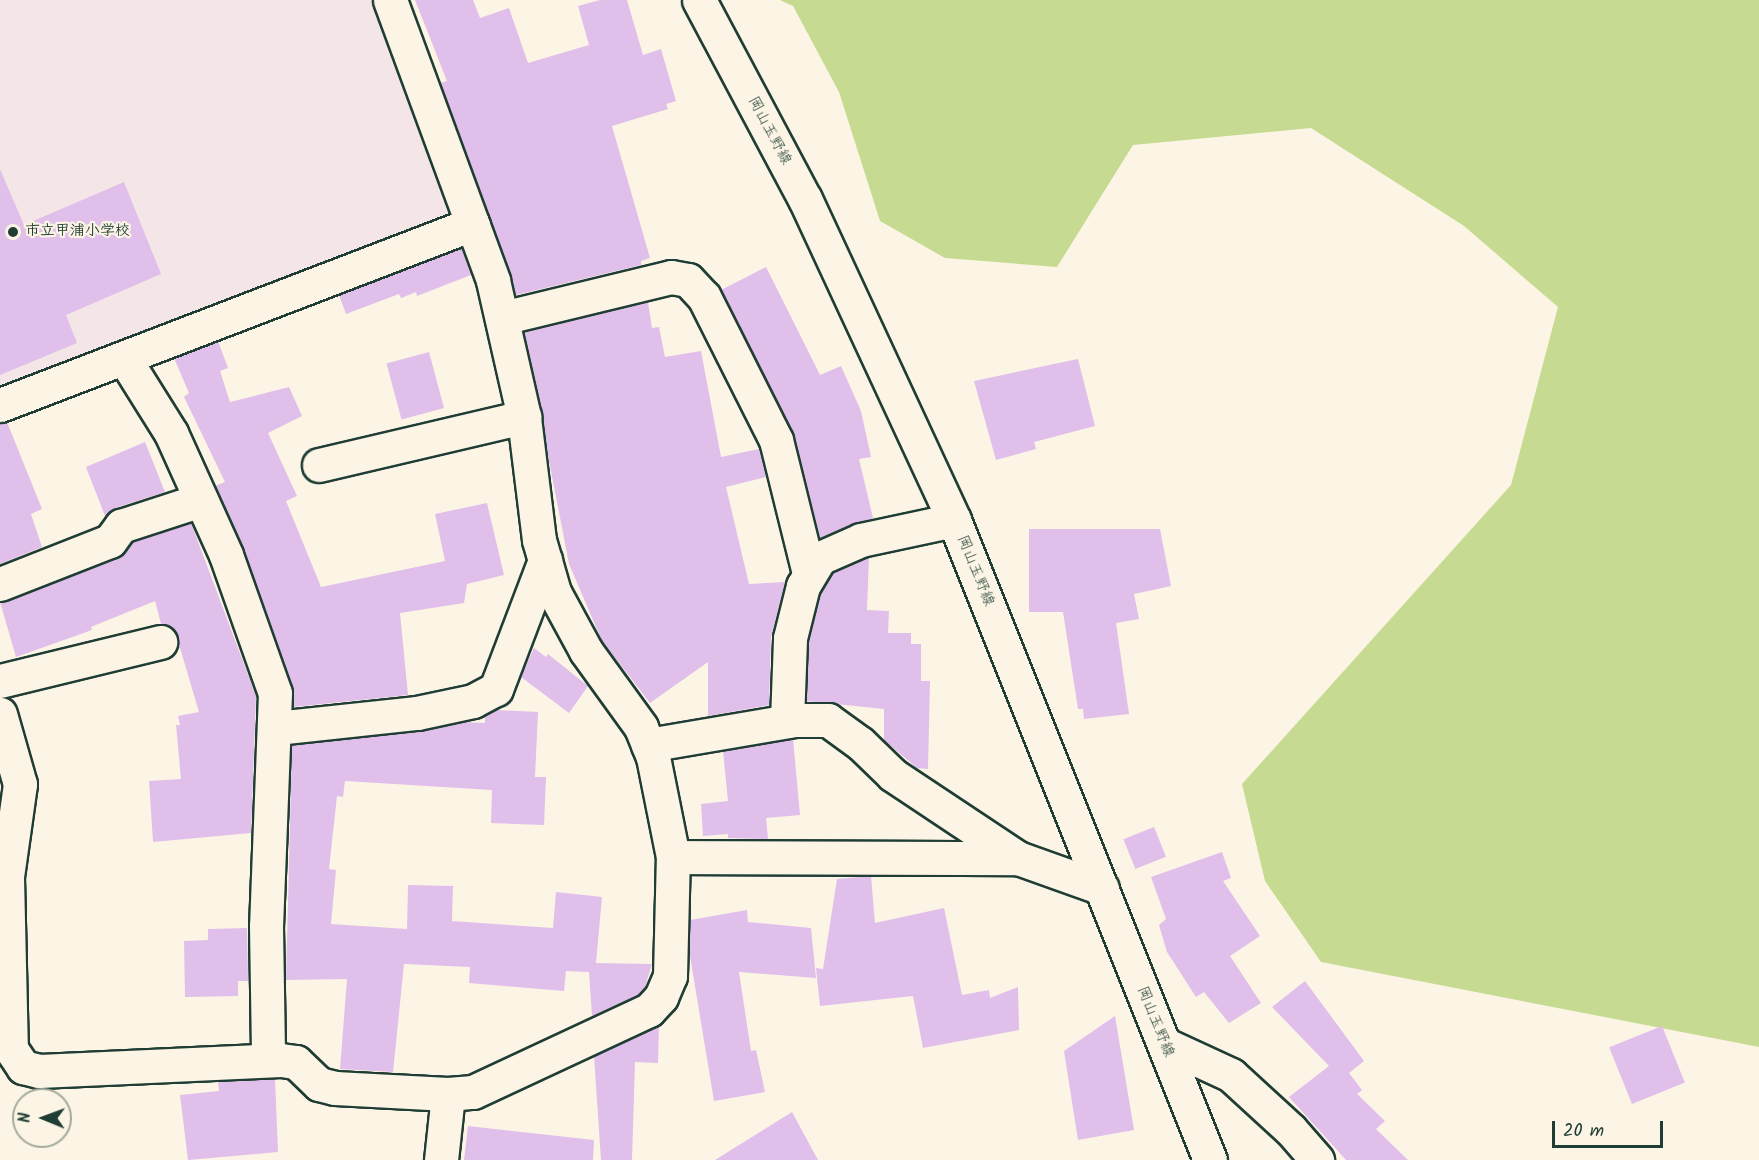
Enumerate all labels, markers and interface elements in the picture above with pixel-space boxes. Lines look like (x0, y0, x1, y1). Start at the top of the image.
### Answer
street label: 岡山玉野線 (743, 94, 795, 168)
place label: 市立甲浦小学校 (25, 223, 130, 241)
marker: 市立甲浦小学校 (6, 225, 20, 239)
street label: 岡山玉野線 (953, 533, 997, 609)
street label: 岡山玉野線 (1133, 984, 1177, 1060)
north arrow (12, 1088, 72, 1148)
scale bar (1555, 1109, 1666, 1147)
text: N (13, 1112, 38, 1123)
text: 20 m (1563, 1117, 1604, 1146)

